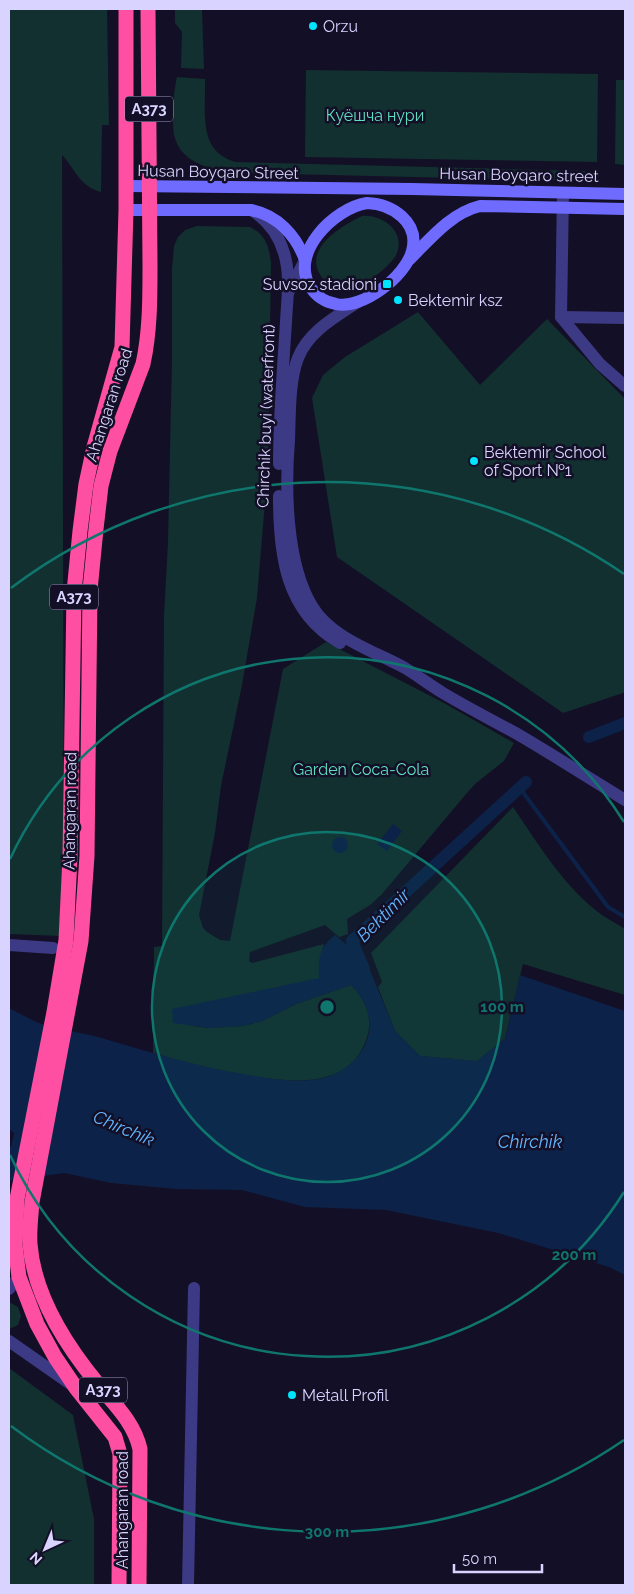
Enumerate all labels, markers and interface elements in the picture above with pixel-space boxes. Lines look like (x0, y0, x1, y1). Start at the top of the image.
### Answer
place label: Orzu (323, 17, 358, 36)
marker: Orzu (307, 20, 319, 32)
road number: A373 (125, 96, 173, 122)
park label: Куёшча нури (326, 106, 424, 125)
street label: Husan Boyqaro Street (137, 161, 299, 183)
street label: Husan Boyqaro street (439, 164, 600, 186)
place label: Suvsoz stadioni (263, 275, 377, 294)
marker: Suvsoz stadioni (381, 278, 393, 290)
place label: Bektemir ksz (408, 291, 503, 310)
marker: Bektemir ksz (392, 294, 404, 306)
street label: Chirchik buyi (waterfront) (253, 324, 279, 508)
street label: Ahangaran road (82, 346, 136, 464)
place label: Bektemir School of Sport №1 (484, 443, 607, 480)
marker: Bektemir School of Sport №1 (468, 455, 480, 467)
road number: A373 (50, 584, 98, 610)
street label: Ahangaran road (59, 752, 81, 870)
park label: Garden Coca-Cola (293, 760, 429, 779)
water label: Bektimir (352, 884, 414, 946)
centre of rings (318, 998, 336, 1016)
text: 100 m (480, 998, 524, 1016)
water label: Chirchik (90, 1106, 158, 1150)
water label: Chirchik (498, 1131, 563, 1152)
text: 200 m (552, 1246, 596, 1264)
road number: A373 (79, 1378, 127, 1402)
place label: Metall Profil (302, 1386, 389, 1405)
marker: Metall Profil (286, 1389, 298, 1401)
street label: Ahangaran road (113, 1451, 132, 1569)
text: 300 m (305, 1523, 349, 1541)
north arrow (20, 1524, 70, 1574)
scale bar (454, 1542, 542, 1574)
text: N (27, 1549, 45, 1568)
text: 50 m (462, 1550, 497, 1568)

